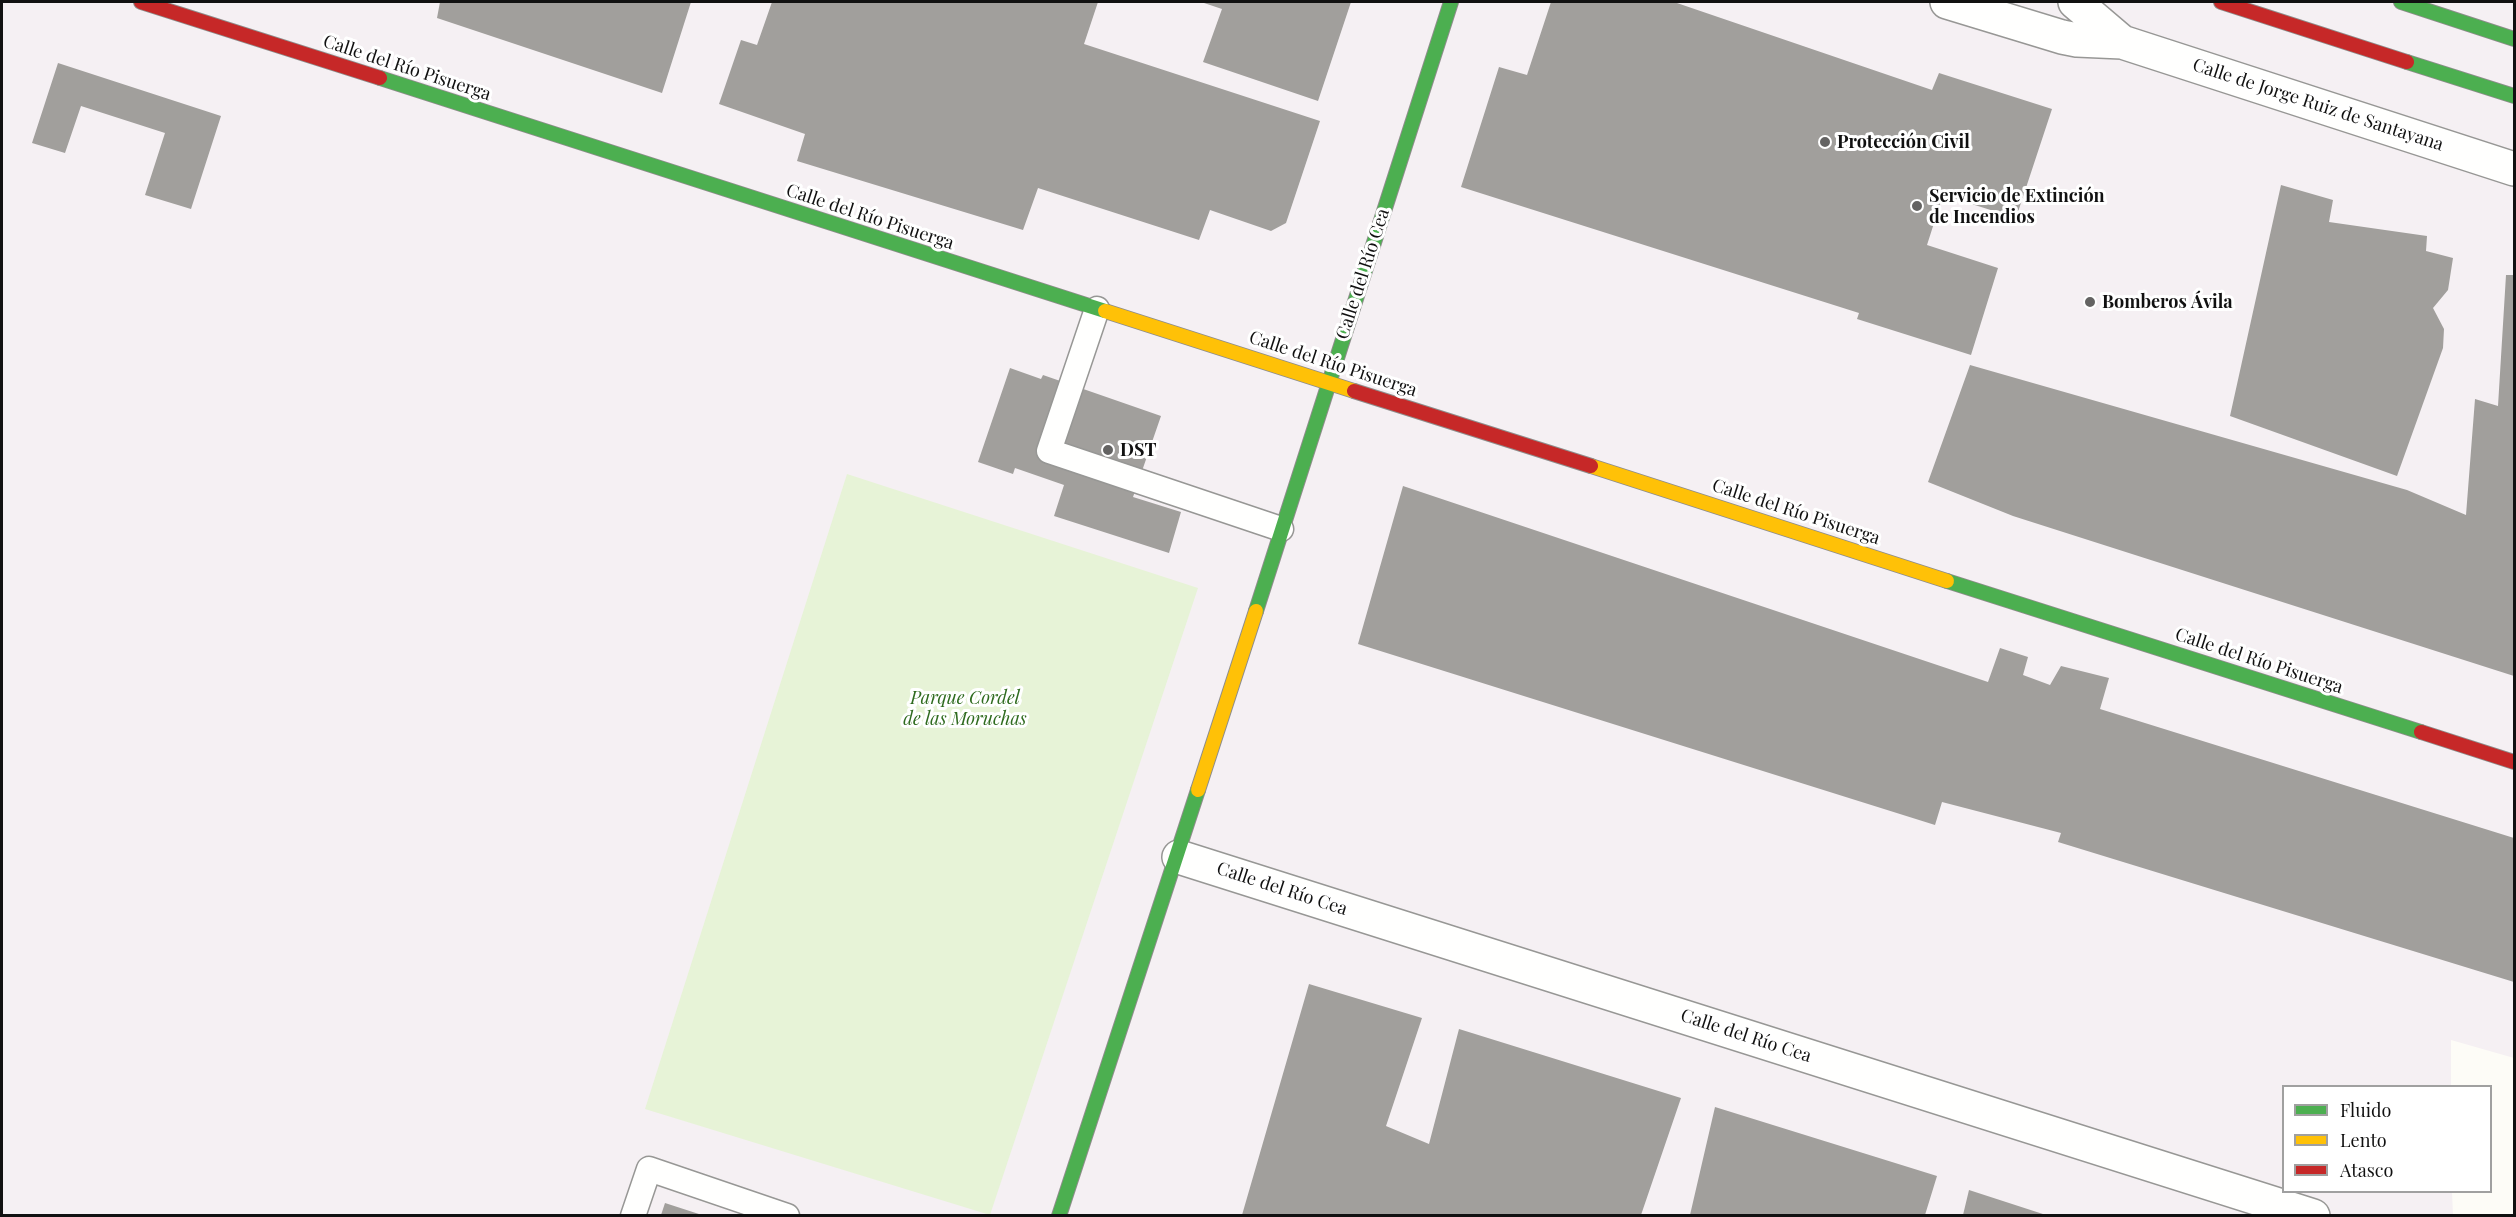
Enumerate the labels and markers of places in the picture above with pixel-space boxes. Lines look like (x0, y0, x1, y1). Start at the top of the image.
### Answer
place label: Protección Civil (1837, 131, 1970, 153)
marker: Protección Civil (1818, 135, 1832, 149)
place label: Servicio de Extinción de Incendios (1929, 185, 2105, 228)
marker: Servicio de Extinción de Incendios (1910, 199, 1924, 213)
place label: Bomberos Ávila (2102, 291, 2233, 313)
marker: Bomberos Ávila (2083, 295, 2097, 309)
place label: DST (1120, 439, 1157, 461)
marker: DST (1101, 443, 1115, 457)

